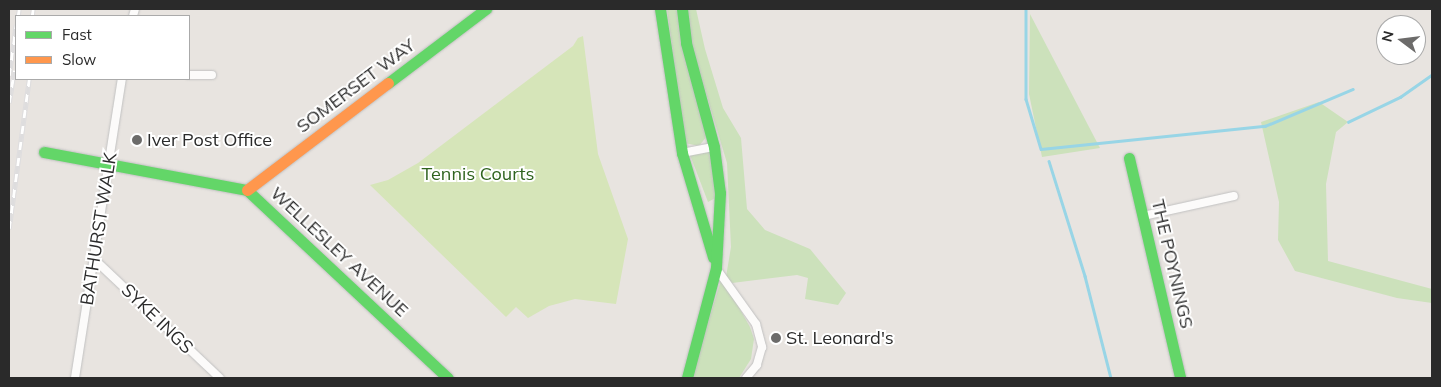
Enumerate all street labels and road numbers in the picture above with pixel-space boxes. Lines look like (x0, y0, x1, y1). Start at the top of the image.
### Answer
street label: SOMERSET WAY (293, 34, 419, 138)
street label: BATHURST WALK (76, 151, 122, 307)
street label: WELLESLEY AVENUE (266, 183, 412, 321)
street label: THE POYNINGS (1147, 197, 1197, 331)
street label: SYKE INGS (117, 280, 197, 358)

